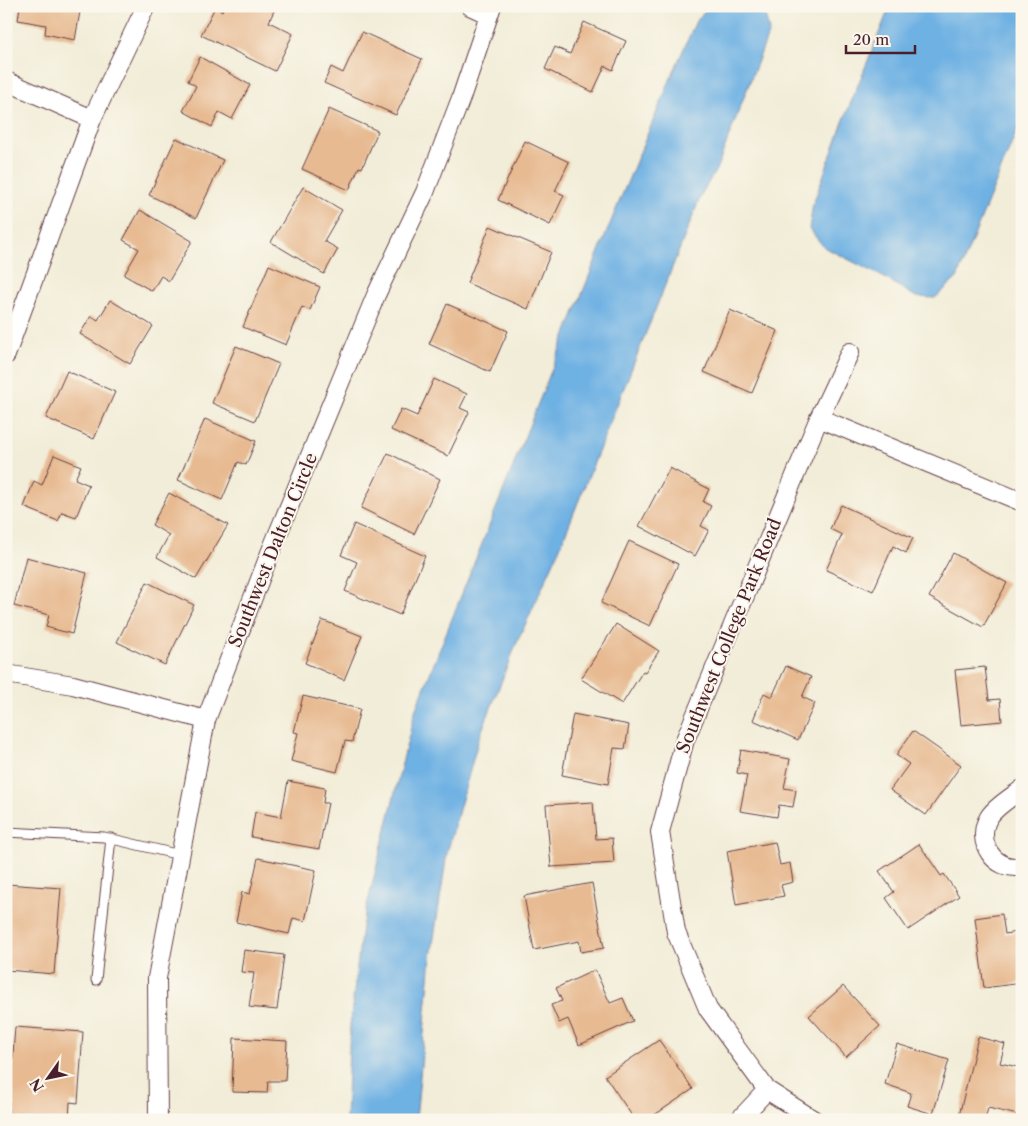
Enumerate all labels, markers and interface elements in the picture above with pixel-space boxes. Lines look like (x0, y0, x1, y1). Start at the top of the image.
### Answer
scale bar (846, 22, 914, 54)
text: 20 m (853, 30, 889, 49)
street label: Southwest Dalton Circle (224, 449, 322, 651)
street label: Southwest College Park Road (672, 515, 786, 757)
north arrow (22, 1054, 72, 1104)
text: N (26, 1075, 48, 1095)

